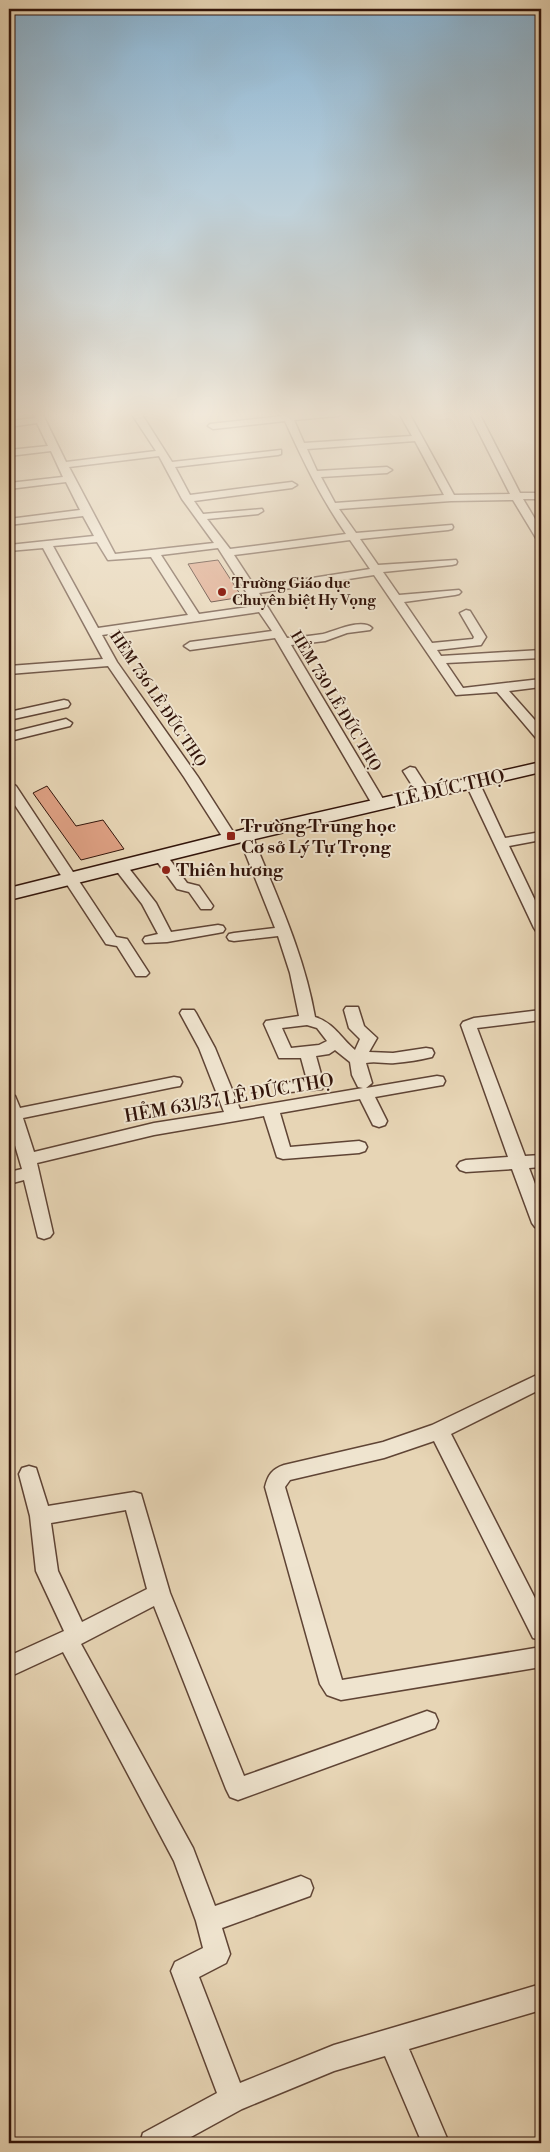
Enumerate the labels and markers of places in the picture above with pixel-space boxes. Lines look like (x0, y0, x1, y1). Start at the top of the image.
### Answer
place label: Trường Giáo dục Chuyên biệt Hy Vọng (232, 574, 376, 610)
marker: Trường Giáo dục Chuyên biệt Hy Vọng (216, 586, 228, 598)
place label: Trường Trung học Cơ sở Lý Tự Trọng (241, 815, 396, 859)
marker: Trường Trung học Cơ sở Lý Tự Trọng (225, 830, 237, 842)
place label: Thiên hương (176, 859, 284, 882)
marker: Thiên hương (160, 864, 172, 876)

